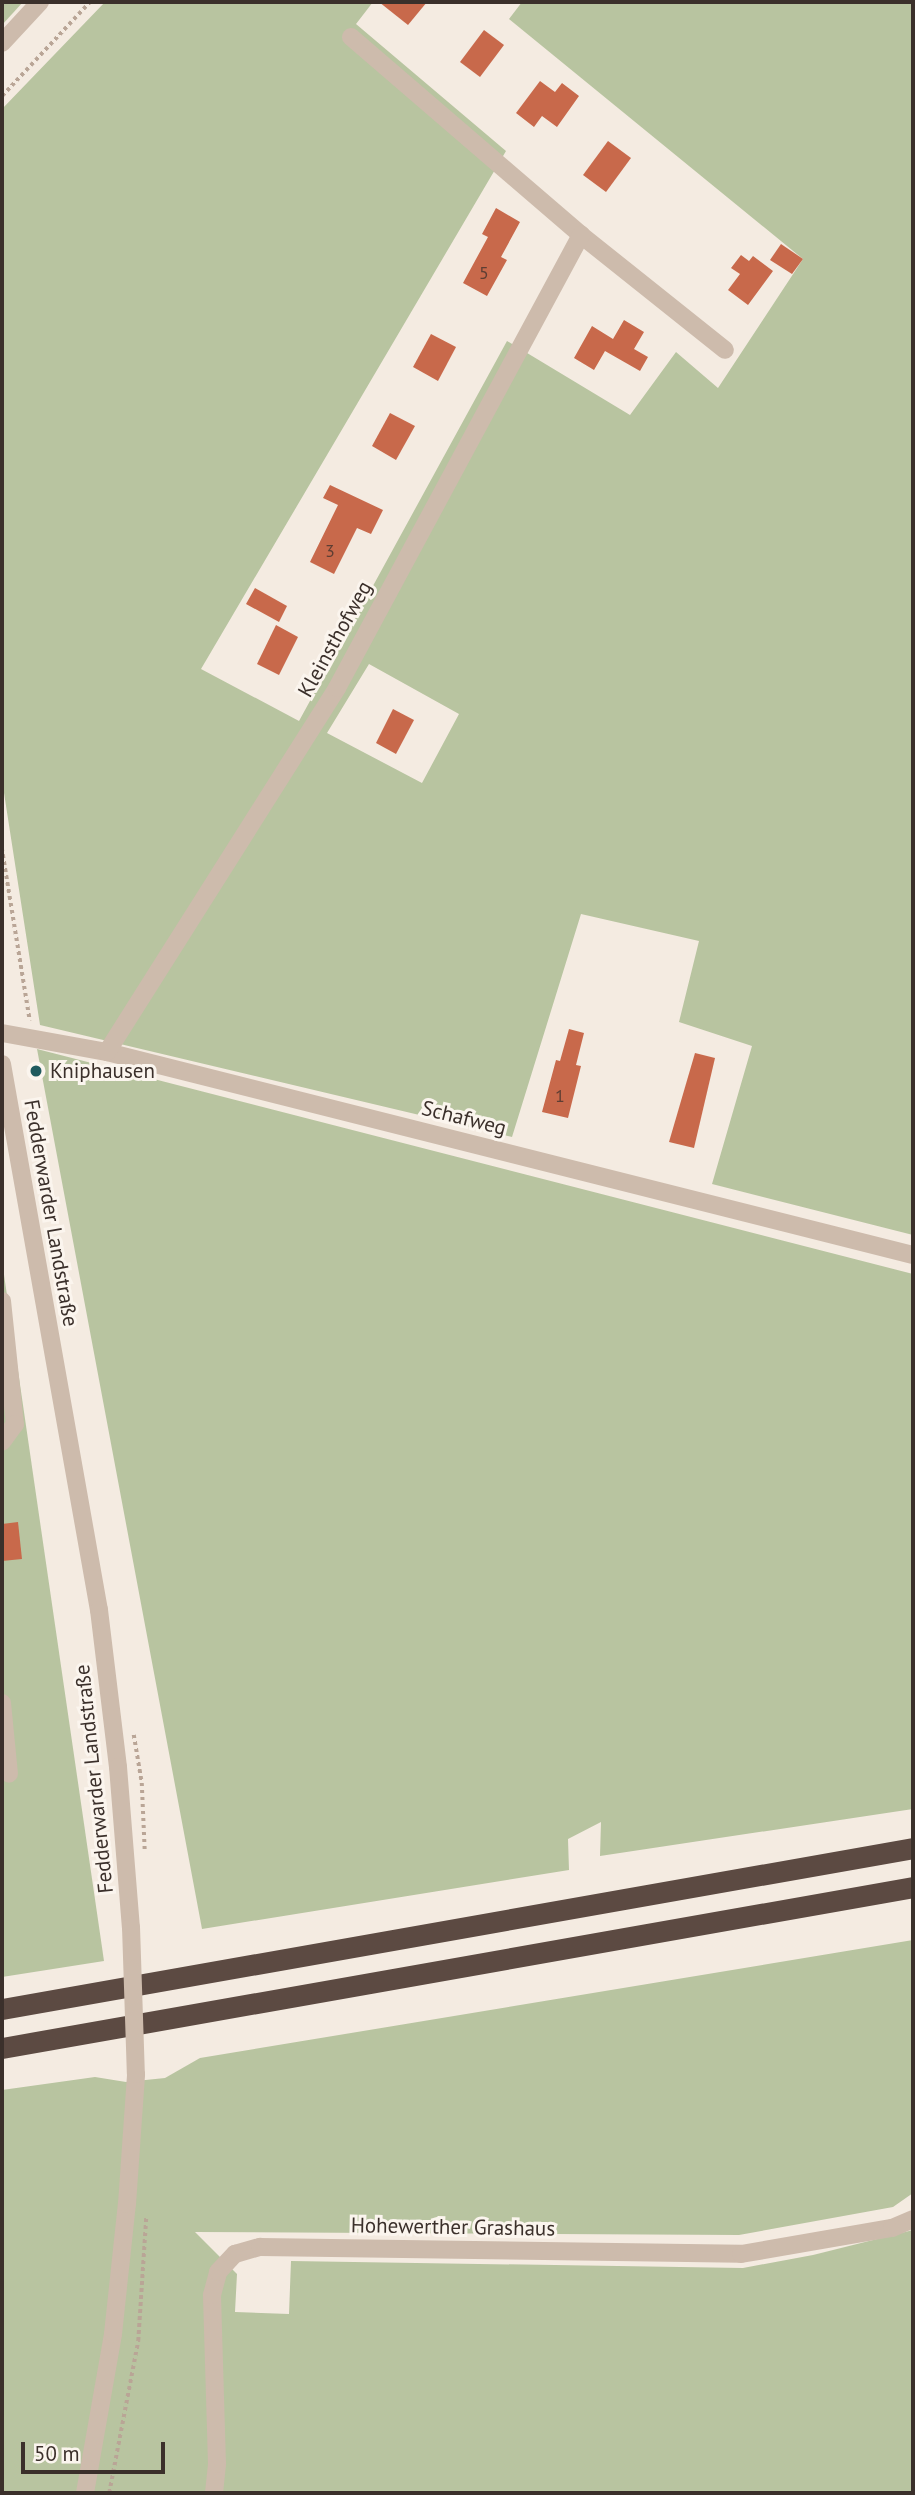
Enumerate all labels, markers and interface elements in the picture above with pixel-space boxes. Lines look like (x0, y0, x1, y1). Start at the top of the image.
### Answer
house number: 5 (479, 262, 489, 284)
house number: 3 (325, 540, 335, 562)
street label: Kleinsthofweg (293, 577, 377, 701)
place label: Kniphausen (50, 1058, 155, 1084)
marker: Kniphausen (28, 1063, 44, 1079)
house number: 1 (555, 1085, 565, 1107)
street label: Schafweg (419, 1095, 509, 1141)
street label: Fedderwarder Landstraße (19, 1098, 83, 1328)
street label: Fedderwarder Landstraße (69, 1663, 119, 1895)
street label: Hohewerther Grashaus (351, 2213, 555, 2241)
scale bar (24, 2428, 168, 2472)
text: 50 m (34, 2440, 80, 2467)

